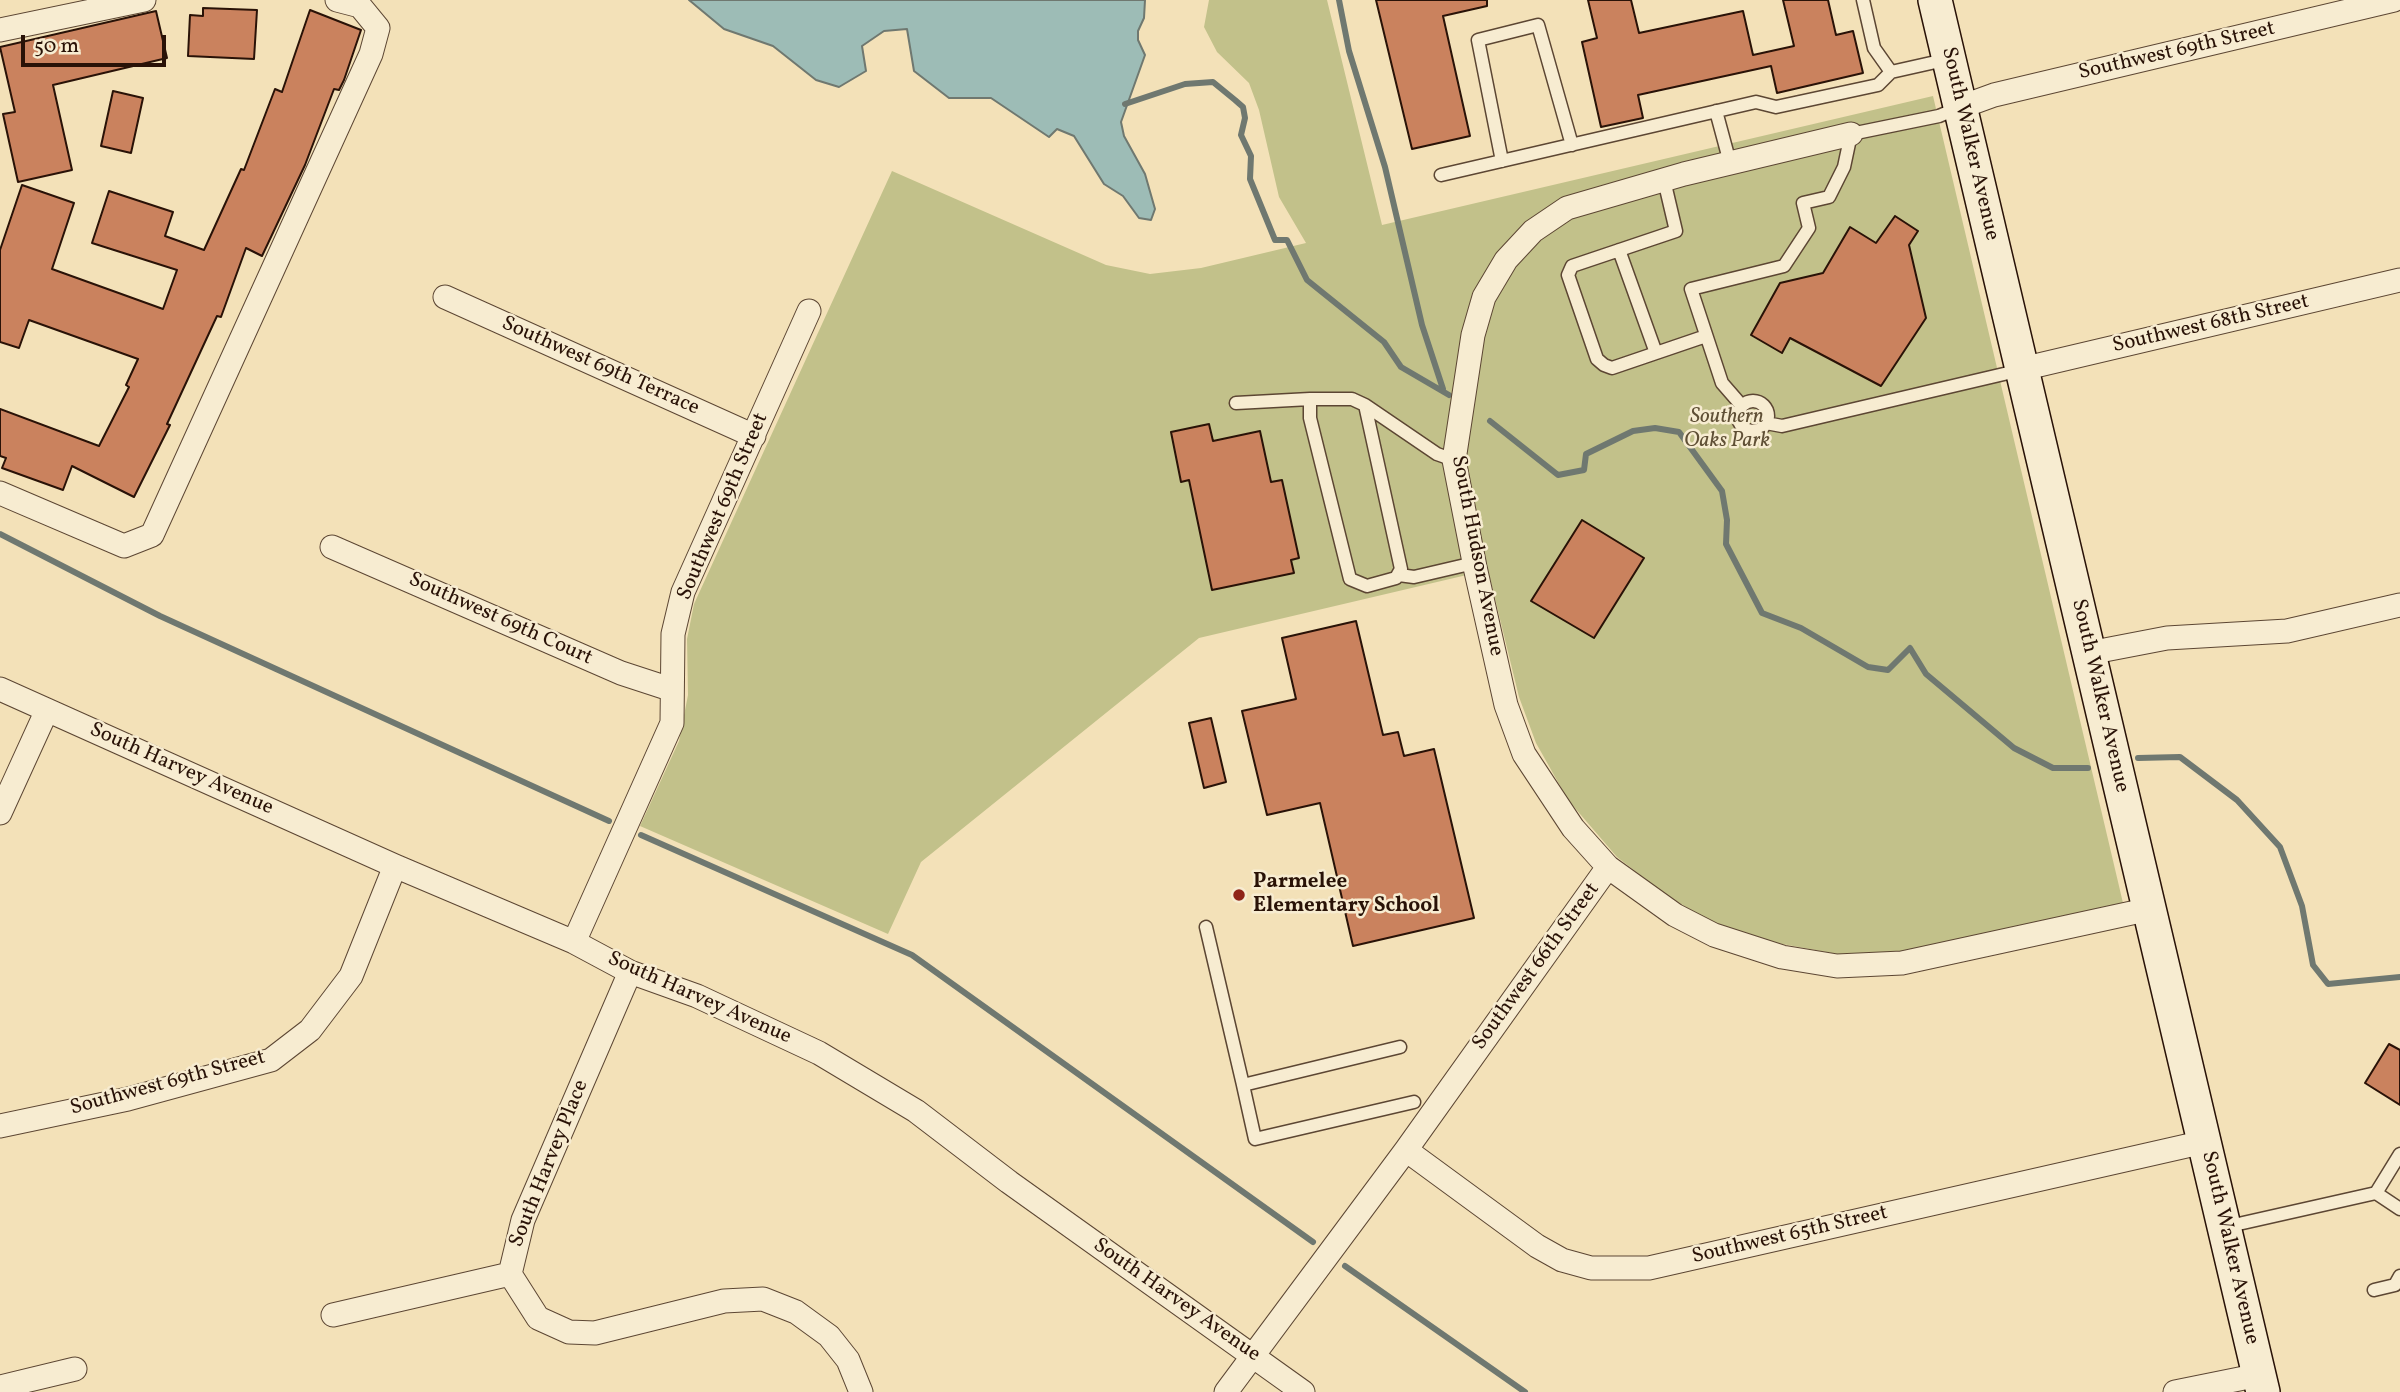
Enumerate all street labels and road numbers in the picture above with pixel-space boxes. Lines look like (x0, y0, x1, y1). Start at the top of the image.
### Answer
street label: Southwest 69th Street (2076, 17, 2278, 87)
street label: South Walker Avenue (1934, 45, 2004, 243)
street label: Southwest 68th Street (2110, 290, 2312, 360)
street label: Southwest 69th Terrace (497, 312, 703, 422)
street label: Southwest 69th Street (673, 410, 775, 604)
street label: South Hudson Avenue (1444, 454, 1508, 658)
street label: Southwest 69th Court (404, 568, 596, 672)
street label: South Walker Avenue (2064, 597, 2134, 795)
street label: South Harvey Avenue (85, 718, 277, 822)
street label: Southwest 66th Street (1468, 878, 1606, 1056)
street label: South Harvey Avenue (603, 947, 795, 1051)
street label: Southwest 69th Street (68, 1046, 268, 1122)
street label: South Harvey Place (505, 1077, 595, 1251)
street label: South Walker Avenue (2194, 1149, 2264, 1347)
street label: Southwest 65th Street (1690, 1201, 1890, 1271)
street label: South Harvey Avenue (1087, 1234, 1265, 1368)

